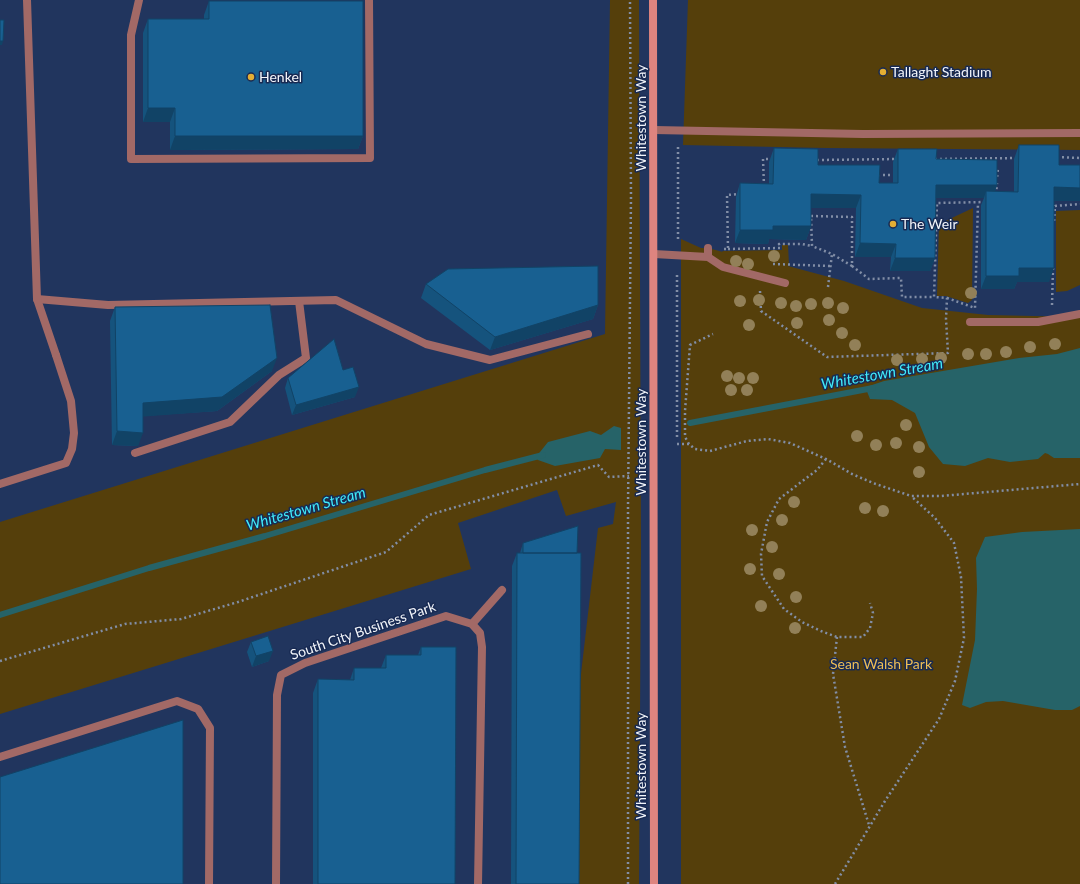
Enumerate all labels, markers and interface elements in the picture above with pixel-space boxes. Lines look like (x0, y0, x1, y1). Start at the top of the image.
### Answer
place label: Tallaght Stadium (891, 64, 992, 80)
street label: Whitestown Way (633, 65, 649, 171)
marker: Tallaght Stadium (878, 67, 888, 77)
place label: Henkel (259, 69, 302, 85)
marker: Henkel (246, 72, 256, 82)
place label: The Weir (901, 216, 957, 232)
marker: The Weir (888, 219, 898, 229)
water label: Whitestown Stream (820, 354, 944, 394)
street label: Whitestown Way (633, 389, 649, 495)
water label: Whitestown Stream (244, 483, 368, 535)
street label: South City Business Park (288, 598, 438, 664)
park label: Sean Walsh Park (830, 656, 932, 672)
street label: Whitestown Way (633, 713, 649, 819)

